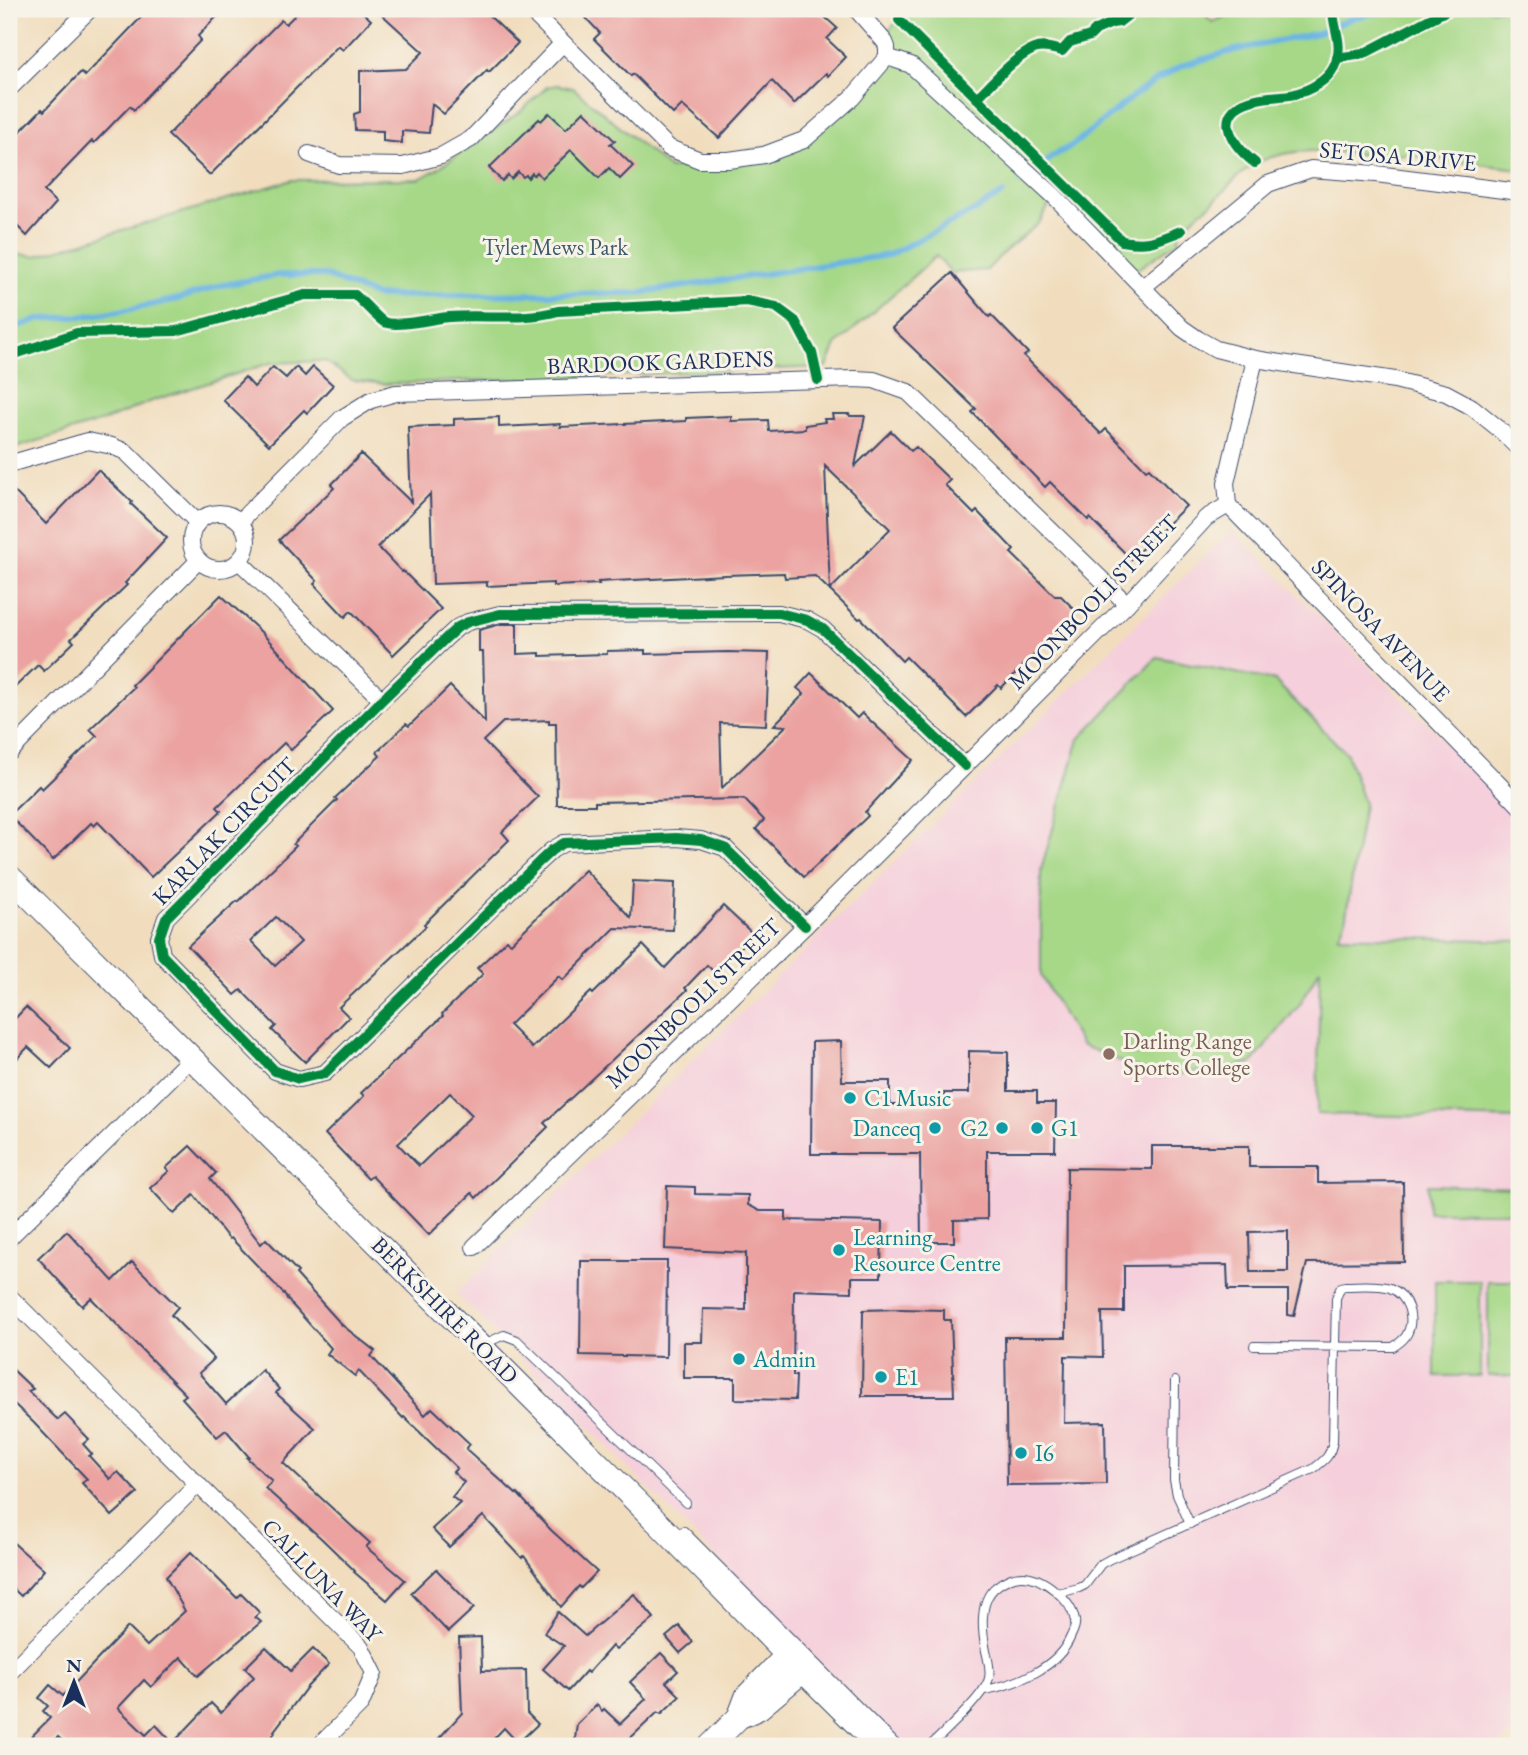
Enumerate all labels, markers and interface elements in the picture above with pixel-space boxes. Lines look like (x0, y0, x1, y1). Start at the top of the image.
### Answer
street label: SETOSA DRIVE (1318, 134, 1478, 178)
park label: Tyler Mews Park (482, 232, 629, 262)
street label: BARDOOK GARDENS (546, 343, 774, 381)
street label: MOONBOOLI STREET (1002, 508, 1185, 696)
street label: SPINOSA AVENUE (1305, 552, 1457, 708)
street label: KARLAK CIRCUIT (146, 750, 303, 911)
street label: MOONBOOLI STREET (599, 911, 787, 1094)
place label: Darling Range Sports College (1123, 1026, 1252, 1082)
marker: Darling Range Sports College (1101, 1046, 1117, 1062)
place label: C1 Music (864, 1083, 951, 1113)
marker: C1 Music (842, 1090, 858, 1106)
place label: Danceq (853, 1113, 921, 1143)
place label: G2 (960, 1113, 988, 1143)
place label: G1 (1051, 1113, 1079, 1143)
marker: Danceq (927, 1120, 943, 1136)
marker: G2 (994, 1120, 1010, 1136)
marker: G1 (1029, 1120, 1045, 1136)
place label: Learning Resource Centre (853, 1222, 1001, 1278)
street label: BERKSHIRE ROAD (365, 1230, 525, 1390)
marker: Learning Resource Centre (831, 1242, 847, 1258)
place label: Admin (752, 1344, 816, 1374)
marker: Admin (731, 1351, 747, 1367)
place label: E1 (895, 1362, 919, 1392)
marker: E1 (873, 1369, 889, 1385)
place label: I6 (1035, 1438, 1054, 1468)
marker: I6 (1013, 1445, 1029, 1461)
street label: CALLUNA WAY (256, 1512, 390, 1649)
north arrow (38, 1646, 108, 1716)
text: N (66, 1653, 82, 1678)

